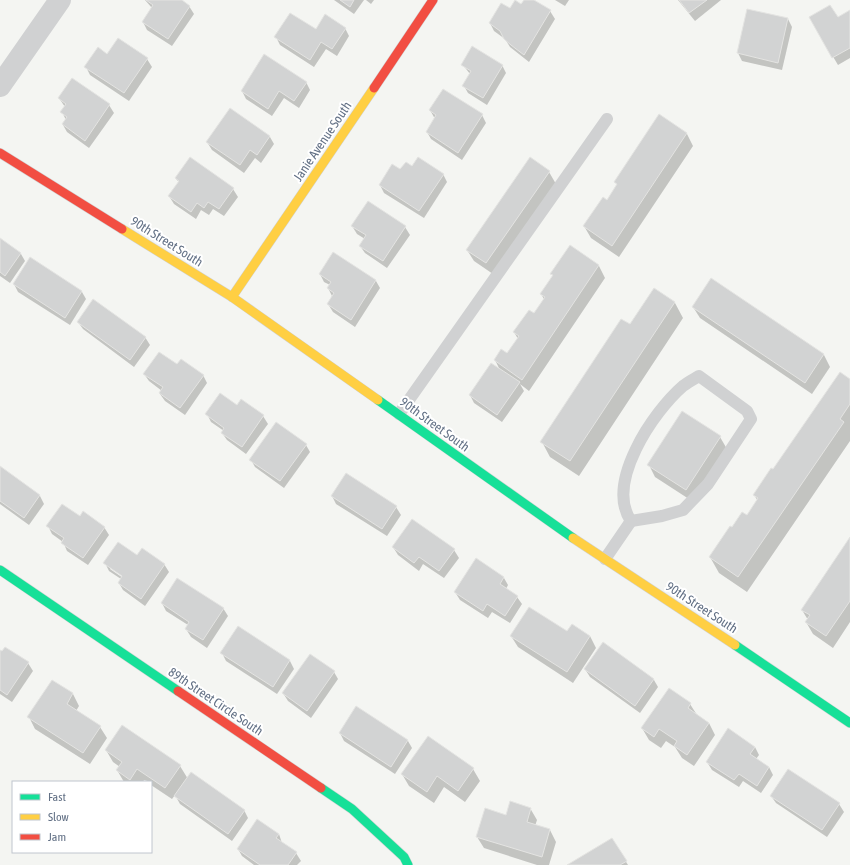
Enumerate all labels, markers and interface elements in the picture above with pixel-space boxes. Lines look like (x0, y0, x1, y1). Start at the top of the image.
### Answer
street label: Janie Avenue South (290, 99, 355, 184)
street label: 90th Street South (128, 213, 206, 270)
street label: 90th Street South (397, 394, 472, 455)
street label: 90th Street South (663, 579, 740, 636)
street label: 89th Street Circle South (166, 664, 266, 739)
legend (12, 781, 152, 853)
text: Fast (48, 790, 66, 804)
text: Slow (48, 810, 69, 824)
text: Jam (48, 830, 66, 844)

